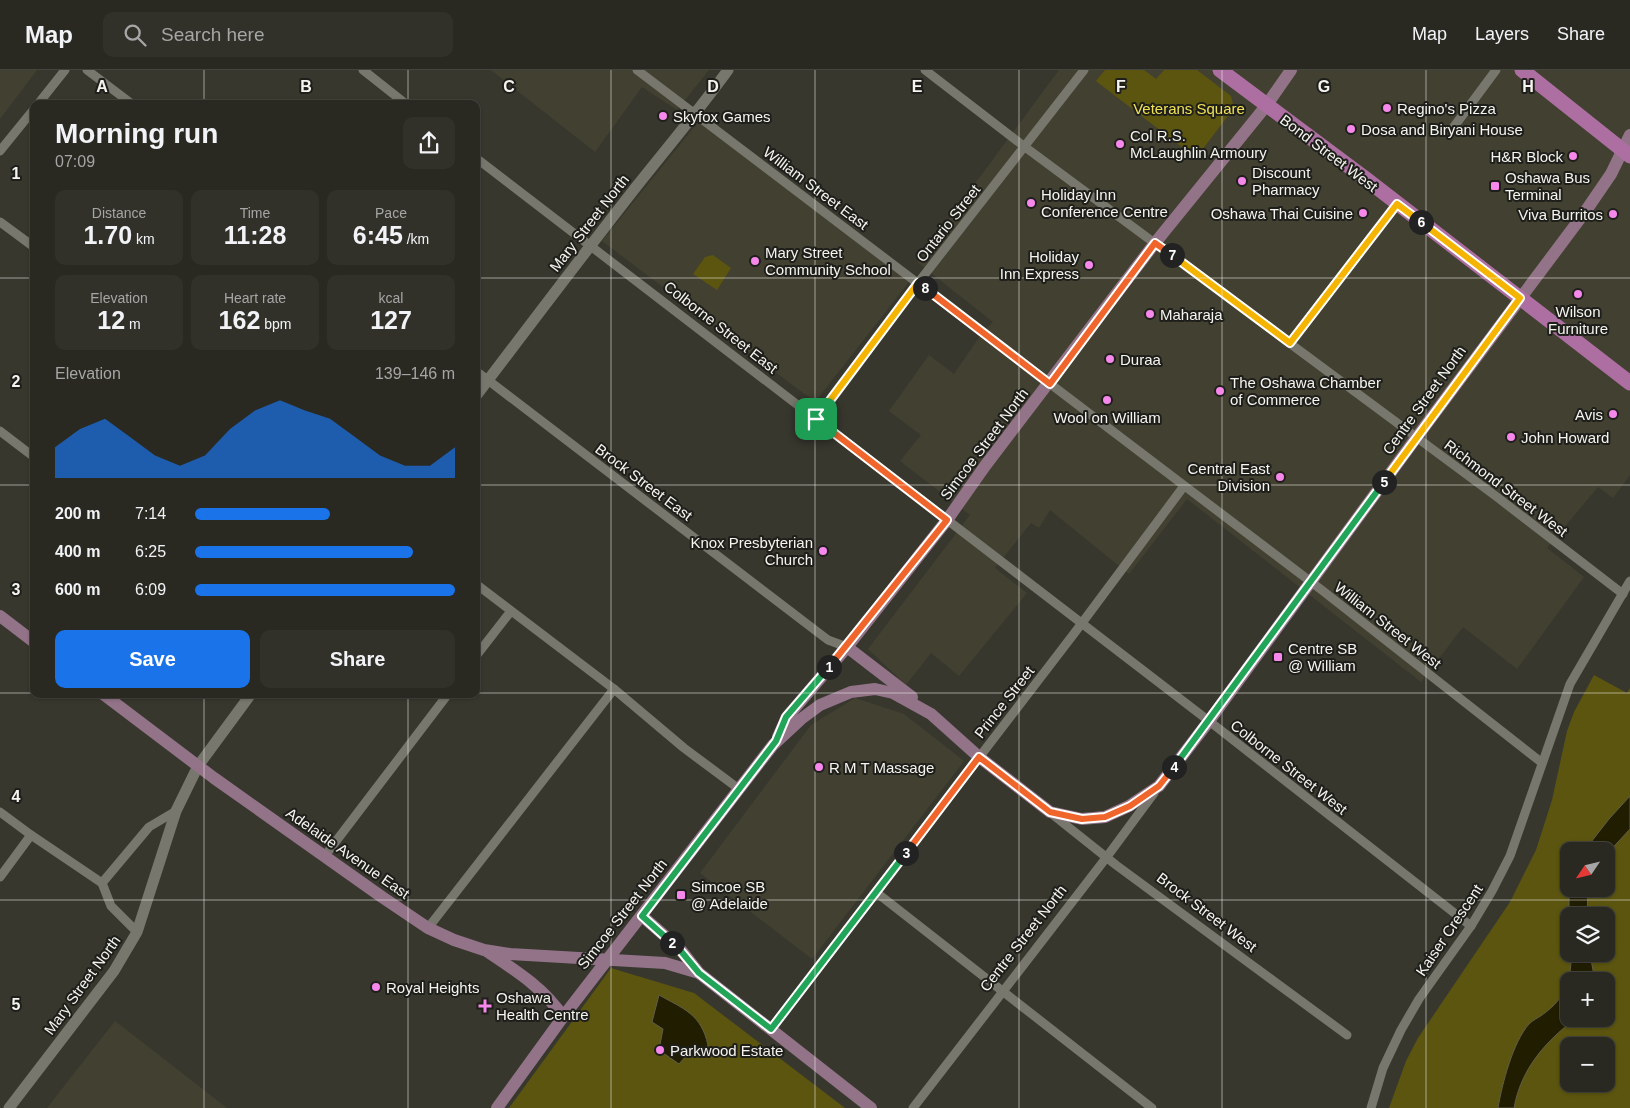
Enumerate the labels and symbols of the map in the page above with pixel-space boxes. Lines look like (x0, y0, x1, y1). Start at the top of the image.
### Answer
text: A (96, 78, 108, 95)
text: B (300, 78, 312, 95)
text: C (503, 78, 515, 95)
text: D (707, 78, 719, 95)
text: E (912, 78, 923, 95)
text: F (1116, 78, 1126, 95)
text: G (1318, 78, 1330, 95)
text: H (1522, 78, 1534, 95)
park label: Veterans Square (1133, 100, 1245, 117)
place label: Regino's Pizza (1397, 100, 1496, 117)
marker: Regino's Pizza (1381, 102, 1393, 114)
place label: Skyfox Games (673, 108, 771, 125)
marker: Skyfox Games (657, 110, 669, 122)
street label: Bond Street West (1277, 111, 1382, 196)
place label: Dosa and Biryani House (1361, 121, 1523, 138)
marker: Dosa and Biryani House (1345, 123, 1357, 135)
place label: Col R.S. McLaughlin Armoury (1130, 127, 1267, 161)
marker: Col R.S. McLaughlin Armoury (1114, 138, 1126, 150)
street label: William Street East (760, 143, 872, 233)
place label: H&R Block (1490, 148, 1563, 165)
marker: H&R Block (1567, 150, 1579, 162)
place label: Discount Pharmacy (1252, 164, 1320, 198)
text: 1 (12, 165, 21, 182)
place label: Oshawa Bus Terminal (1505, 169, 1590, 203)
street label: Mary Street North (546, 171, 632, 275)
marker: Discount Pharmacy (1236, 175, 1248, 187)
street label: Ontario Street (913, 180, 984, 265)
marker: Oshawa Bus Terminal (1489, 180, 1501, 192)
place label: Holiday Inn Conference Centre (1041, 186, 1168, 220)
marker: Holiday Inn Conference Centre (1025, 197, 1037, 209)
place label: Oshawa Thai Cuisine (1211, 205, 1353, 222)
place label: Viva Burritos (1518, 206, 1603, 223)
marker: Oshawa Thai Cuisine (1357, 207, 1369, 219)
marker: Viva Burritos (1607, 208, 1619, 220)
pin: 6 (1408, 210, 1434, 234)
pin: 7 (1160, 242, 1184, 268)
place label: Mary Street Community School (765, 244, 891, 278)
place label: Holiday Inn Express (1000, 248, 1079, 282)
marker: Mary Street Community School (749, 255, 761, 267)
marker: Holiday Inn Express (1083, 259, 1095, 271)
pin: 8 (912, 276, 938, 300)
street label: Colborne Street East (661, 277, 782, 377)
marker: Wilson Furniture (1572, 288, 1584, 300)
place label: Wilson Furniture (1548, 303, 1608, 337)
place label: Maharaja (1160, 306, 1223, 323)
marker: Maharaja (1144, 308, 1156, 320)
street label: Centre Street North (1379, 342, 1469, 458)
place label: Duraa (1120, 351, 1162, 368)
marker: Duraa (1104, 353, 1116, 365)
text: 2 (12, 373, 21, 390)
place label: The Oshawa Chamber of Commerce (1230, 374, 1381, 408)
street label: Simcoe Street North (937, 385, 1031, 503)
marker: The Oshawa Chamber of Commerce (1214, 385, 1226, 397)
marker: Wool on William (1101, 394, 1113, 406)
pin (795, 398, 837, 440)
place label: Avis (1575, 406, 1603, 423)
marker: Avis (1607, 408, 1619, 420)
place label: Wool on William (1053, 409, 1161, 426)
place label: John Howard (1521, 429, 1609, 446)
marker: John Howard (1505, 431, 1517, 443)
street label: Richmond Street West (1441, 436, 1572, 540)
street label: Brock Street East (592, 440, 696, 524)
place label: Central East Division (1187, 460, 1271, 494)
pin: 5 (1372, 470, 1396, 494)
marker: Central East Division (1274, 471, 1286, 483)
place label: Knox Presbyterian Church (690, 534, 813, 568)
marker: Knox Presbyterian Church (817, 545, 829, 557)
street label: William Street West (1331, 578, 1445, 672)
text: 3 (12, 581, 21, 598)
place label: Centre SB @ William (1288, 640, 1357, 674)
marker: Centre SB @ William (1272, 651, 1284, 663)
pin: 1 (816, 654, 842, 680)
street label: Prince Street (971, 662, 1038, 741)
street label: Colborne Street West (1227, 716, 1351, 818)
pin: 4 (1162, 754, 1186, 780)
place label: R M T Massage (829, 759, 934, 776)
marker: R M T Massage (813, 761, 825, 773)
text: 4 (12, 788, 21, 805)
street label: Adelaide Avenue East (283, 804, 414, 902)
pin: 3 (894, 840, 918, 866)
north arrow (1560, 842, 1615, 898)
street label: Simcoe Street North (574, 856, 670, 972)
street label: Brock Street West (1154, 869, 1261, 956)
place label: Simcoe SB @ Adelaide (691, 878, 768, 912)
street label: Kaiser Crescent (1412, 880, 1486, 979)
street label: Centre Street North (976, 882, 1070, 994)
marker: Simcoe SB @ Adelaide (675, 889, 687, 901)
pin: 2 (660, 930, 684, 956)
street label: Mary Street North (40, 932, 124, 1038)
place label: Royal Heights (386, 979, 479, 996)
marker: Royal Heights (370, 981, 382, 993)
place label: Oshawa Health Centre (496, 989, 589, 1023)
text: 5 (12, 996, 21, 1013)
marker: Oshawa Health Centre (478, 999, 492, 1013)
place label: Parkwood Estate (670, 1042, 783, 1059)
marker: Parkwood Estate (654, 1044, 666, 1056)

